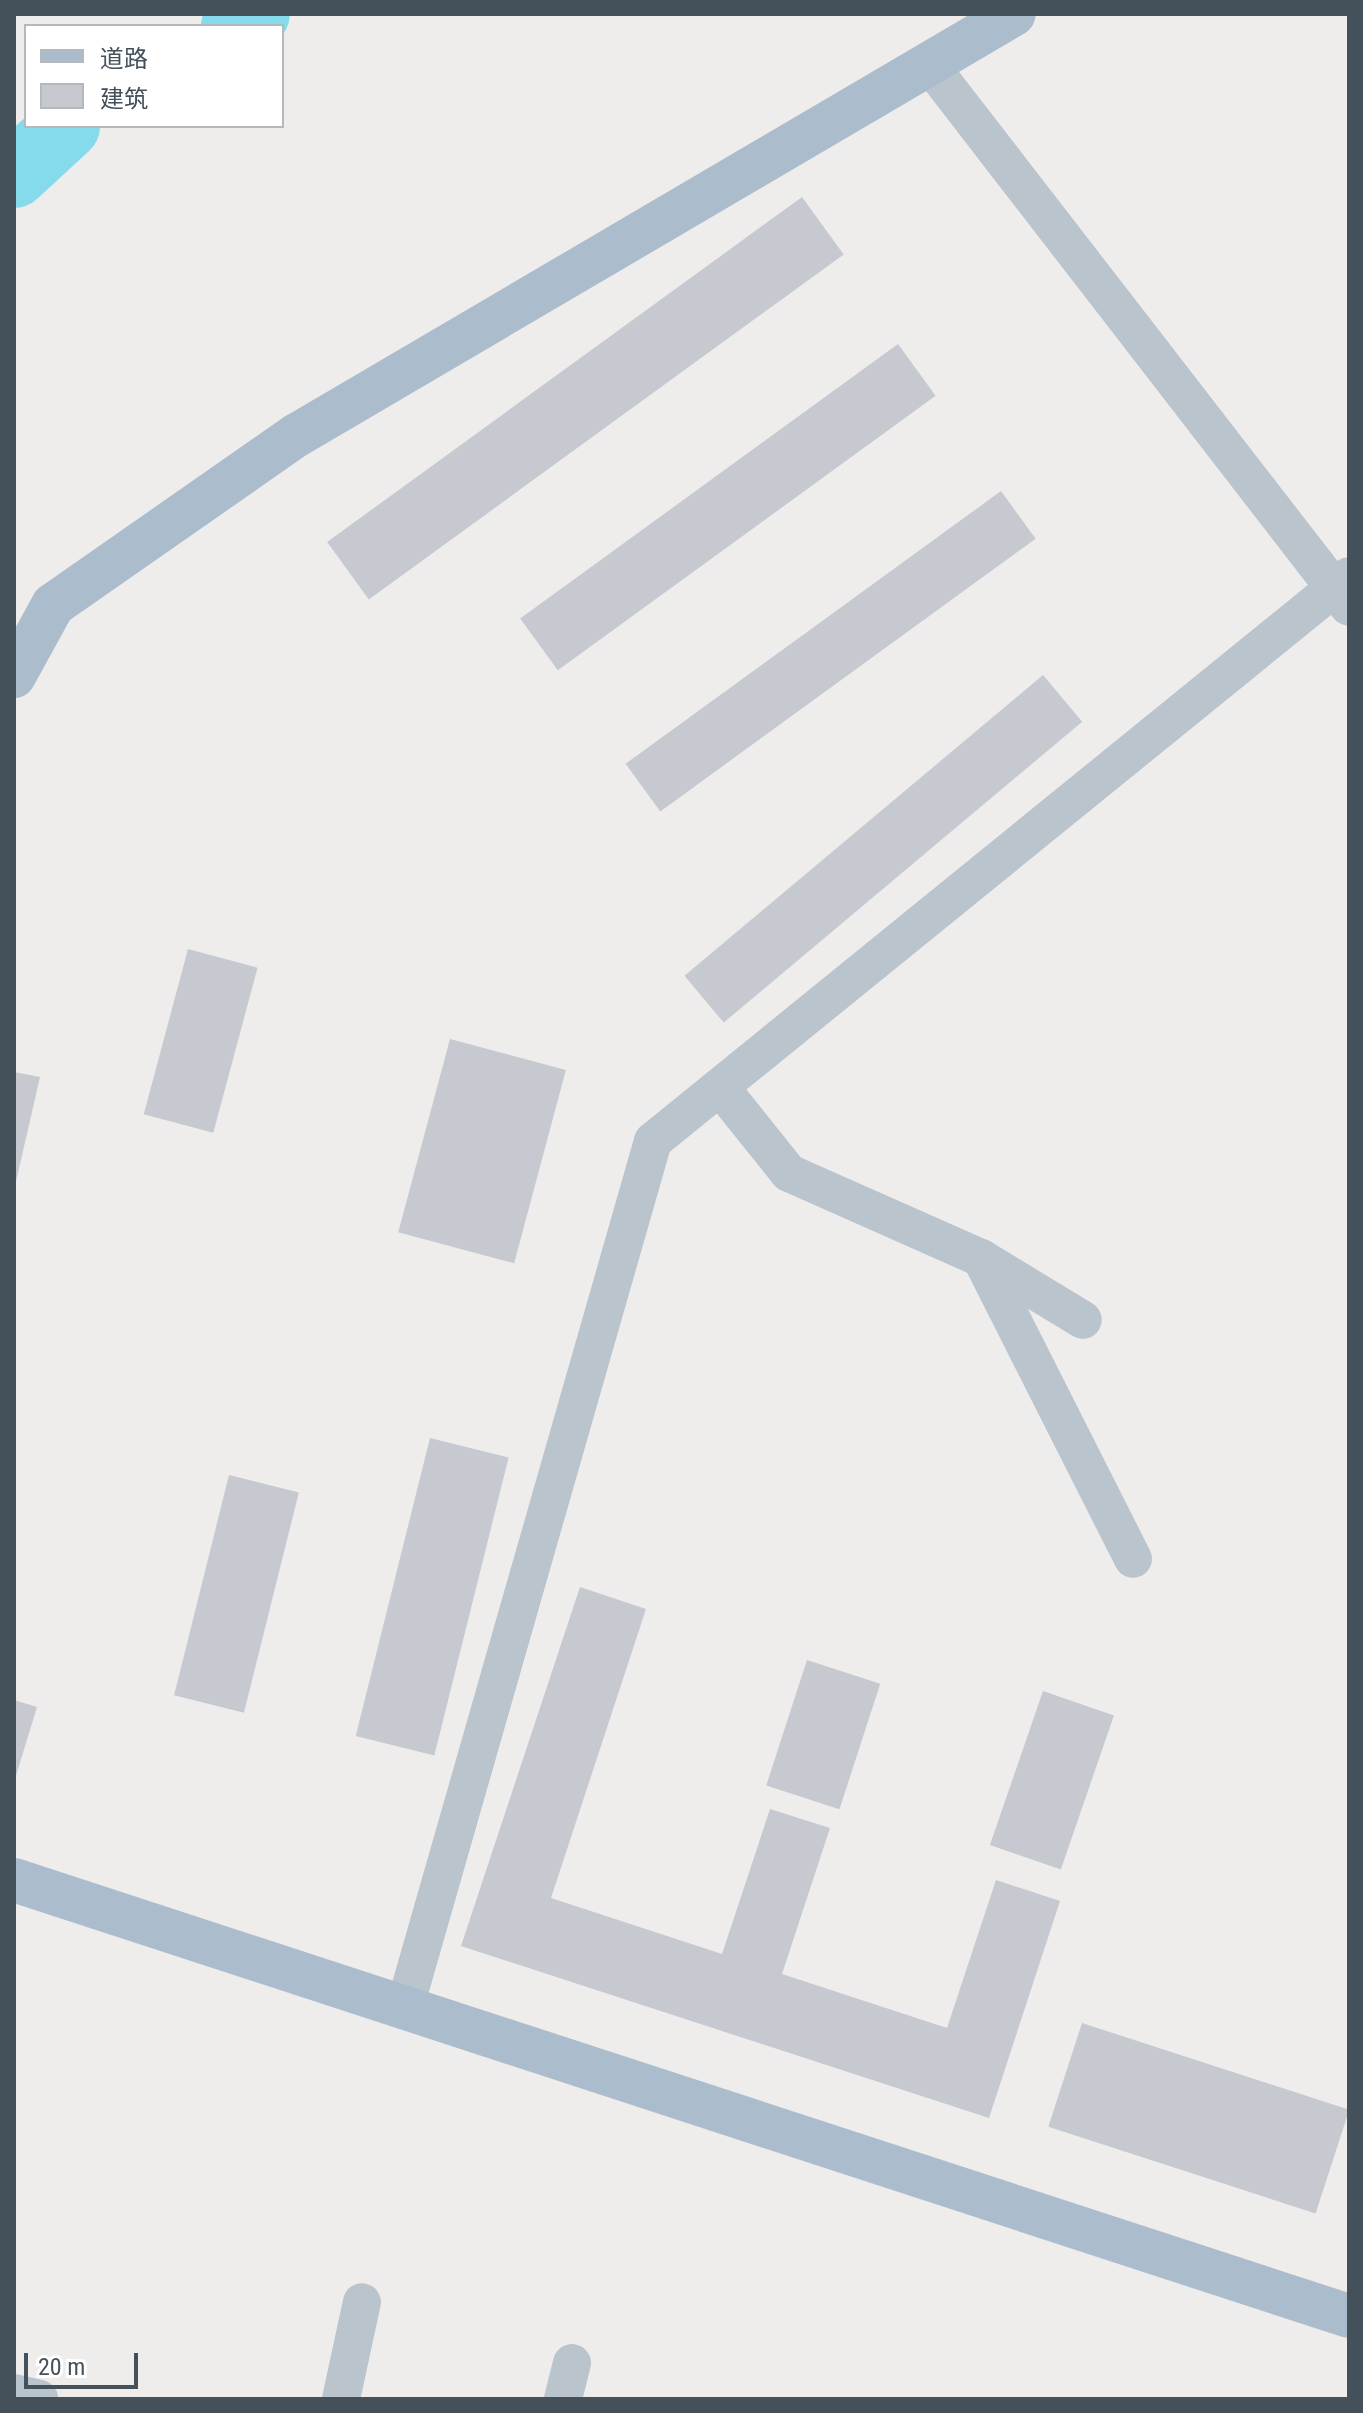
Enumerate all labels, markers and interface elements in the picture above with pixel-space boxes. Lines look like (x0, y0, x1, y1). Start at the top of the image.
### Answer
legend (24, 24, 284, 128)
text: 道路 (100, 45, 148, 73)
text: 建筑 (100, 85, 148, 113)
scale bar (28, 2337, 142, 2387)
text: 20 m (38, 2353, 85, 2381)

